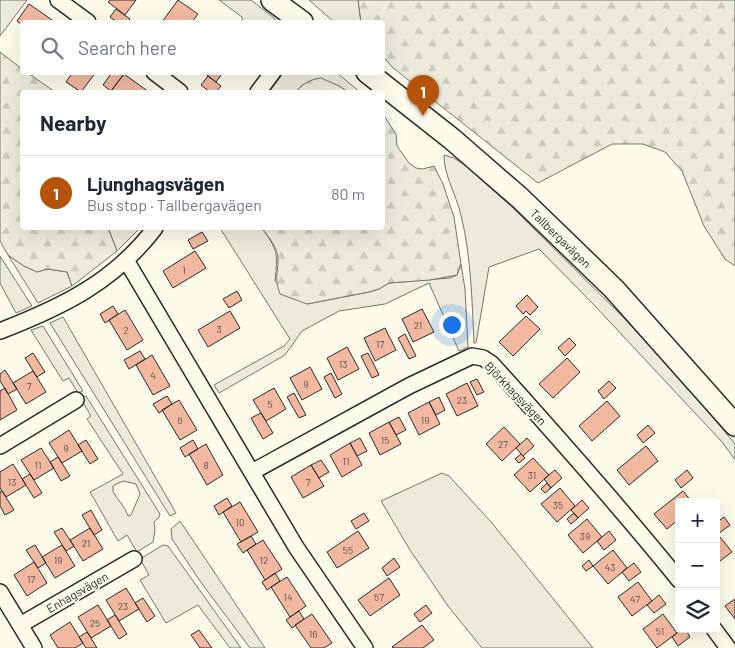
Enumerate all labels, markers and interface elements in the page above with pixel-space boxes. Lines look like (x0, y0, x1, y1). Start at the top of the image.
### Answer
search box (20, 20, 385, 75)
icon: search (38, 34, 66, 62)
text: Search here (78, 36, 177, 59)
pin: 1 (407, 75, 439, 116)
text: Nearby (40, 110, 106, 135)
text: Ljunghagsvägen (87, 172, 225, 195)
text: 1 (53, 184, 59, 203)
text: 80 m (331, 184, 365, 203)
text: Bus stop · Tallbergavägen (87, 195, 262, 214)
street label: Tallbergavägen (528, 206, 594, 270)
house number: 1 (182, 264, 186, 276)
your location (439, 312, 465, 338)
house number: 21 (414, 319, 422, 331)
house number: 3 (216, 323, 222, 335)
house number: 2 (123, 324, 129, 336)
house number: 17 (376, 338, 384, 350)
house number: 13 (339, 358, 347, 370)
street label: Björkhagsvägen (482, 358, 550, 428)
house number: 4 (150, 369, 156, 381)
house number: 9 (303, 378, 309, 390)
house number: 7 (27, 380, 32, 392)
house number: 23 (457, 394, 467, 406)
house number: 5 (267, 398, 273, 410)
house number: 6 (177, 414, 183, 426)
house number: 19 (421, 414, 429, 426)
house number: 15 (381, 434, 389, 446)
house number: 27 (498, 438, 508, 450)
house number: 9 (63, 442, 69, 454)
house number: 11 (342, 455, 350, 467)
house number: 11 (34, 459, 42, 471)
house number: 8 (203, 459, 209, 471)
house number: 31 (528, 469, 536, 481)
house number: 13 (8, 476, 16, 488)
house number: 7 (306, 476, 311, 488)
map controls (675, 498, 720, 633)
button: + (675, 498, 720, 543)
house number: 35 (553, 499, 563, 511)
house number: 10 (235, 516, 245, 528)
house number: 39 (580, 530, 590, 542)
house number: 21 (82, 537, 90, 549)
button: − (675, 543, 720, 588)
house number: 55 (343, 544, 353, 556)
house number: 19 (54, 554, 62, 566)
house number: 12 (260, 554, 268, 566)
house number: 43 (605, 561, 615, 573)
street label: Enhagsvägen (44, 569, 110, 615)
house number: 17 (27, 573, 35, 585)
button: layers (675, 588, 720, 633)
house number: 14 (283, 591, 293, 603)
house number: 57 (374, 591, 384, 603)
house number: 47 (630, 593, 640, 605)
house number: 23 (118, 600, 128, 612)
house number: 25 (90, 617, 100, 629)
house number: 51 (656, 625, 664, 637)
house number: 16 (309, 628, 317, 640)

